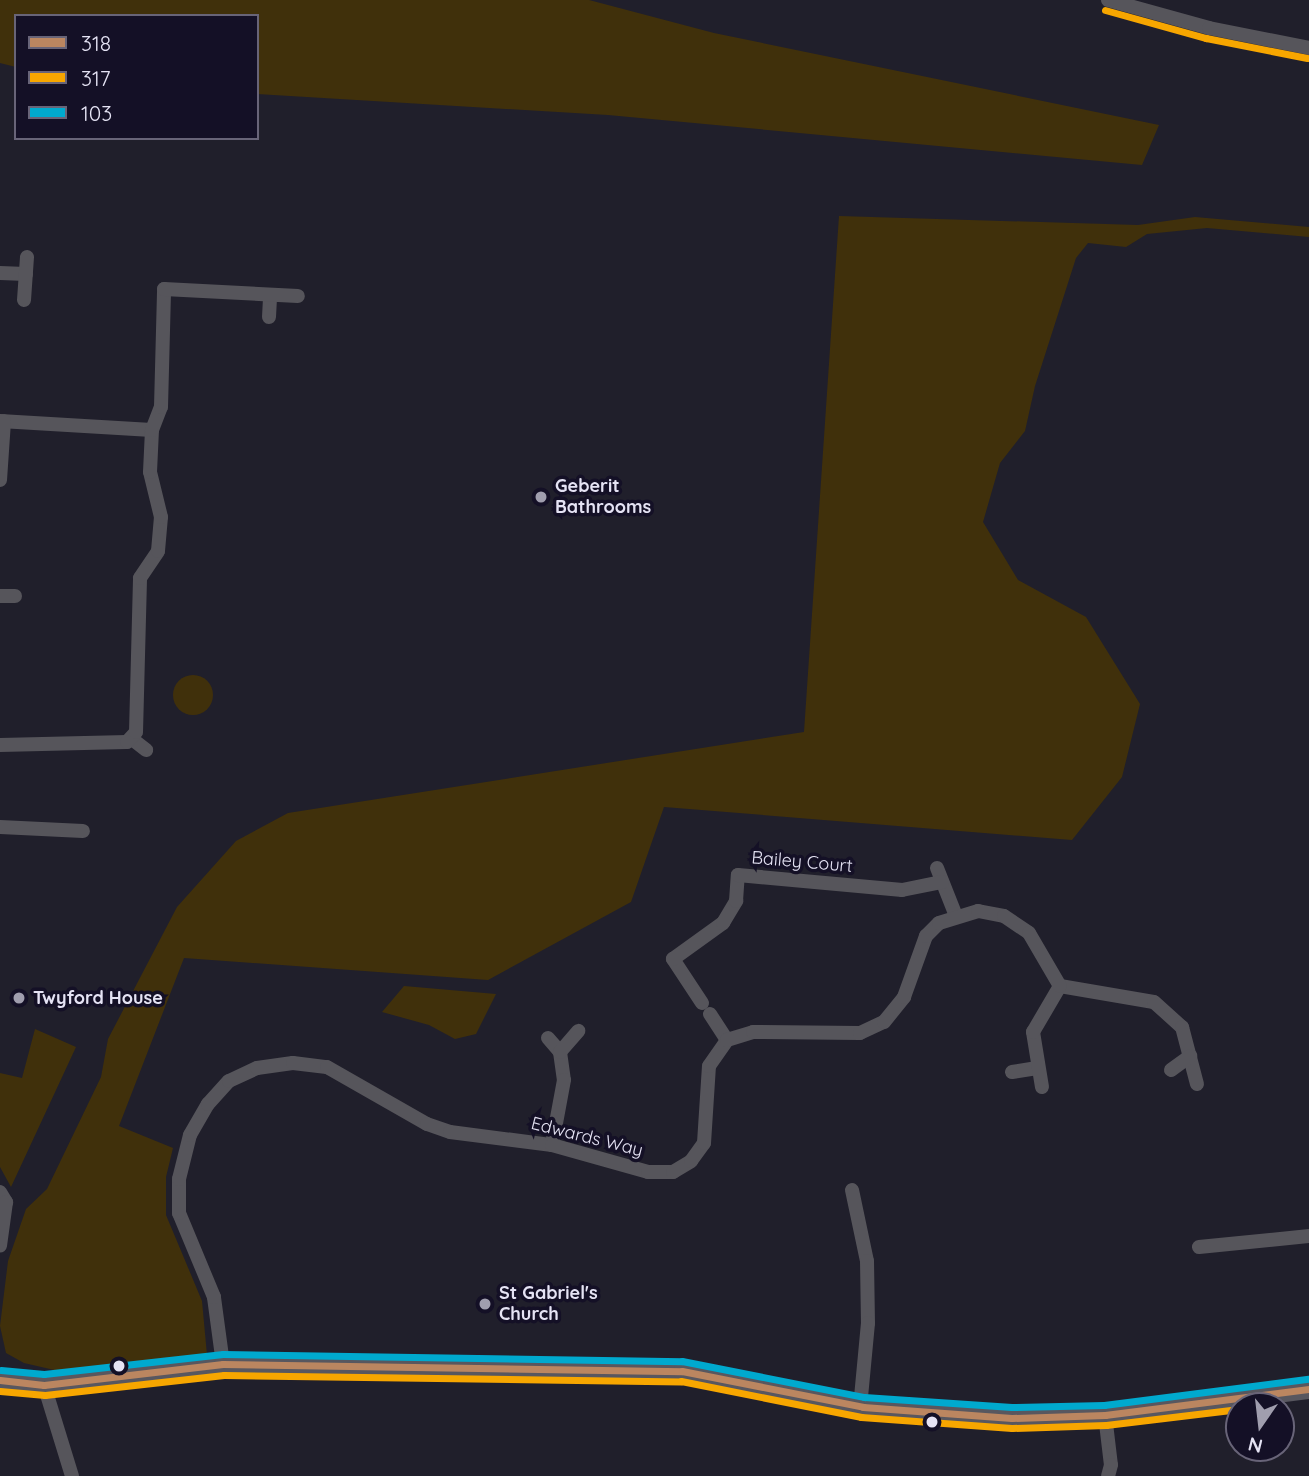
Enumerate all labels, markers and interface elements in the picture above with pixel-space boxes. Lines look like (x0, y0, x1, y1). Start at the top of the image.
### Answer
legend (14, 14, 259, 140)
text: 318 (81, 30, 111, 56)
text: 317 (81, 65, 111, 91)
text: 103 (81, 100, 112, 126)
place label: Geberit Bathrooms (555, 476, 651, 518)
marker: Geberit Bathrooms (533, 489, 549, 505)
street label: Bailey Court (750, 847, 854, 877)
place label: Twyford House (33, 987, 163, 1009)
marker: Twyford House (11, 990, 27, 1006)
street label: Edwards Way (529, 1113, 645, 1161)
place label: St Gabriel's Church (499, 1283, 598, 1326)
marker: St Gabriel's Church (477, 1296, 493, 1312)
unlabelled marker (112, 1359, 126, 1373)
north arrow (1225, 1392, 1295, 1462)
unlabelled marker (925, 1415, 939, 1429)
text: N (1246, 1432, 1265, 1459)

